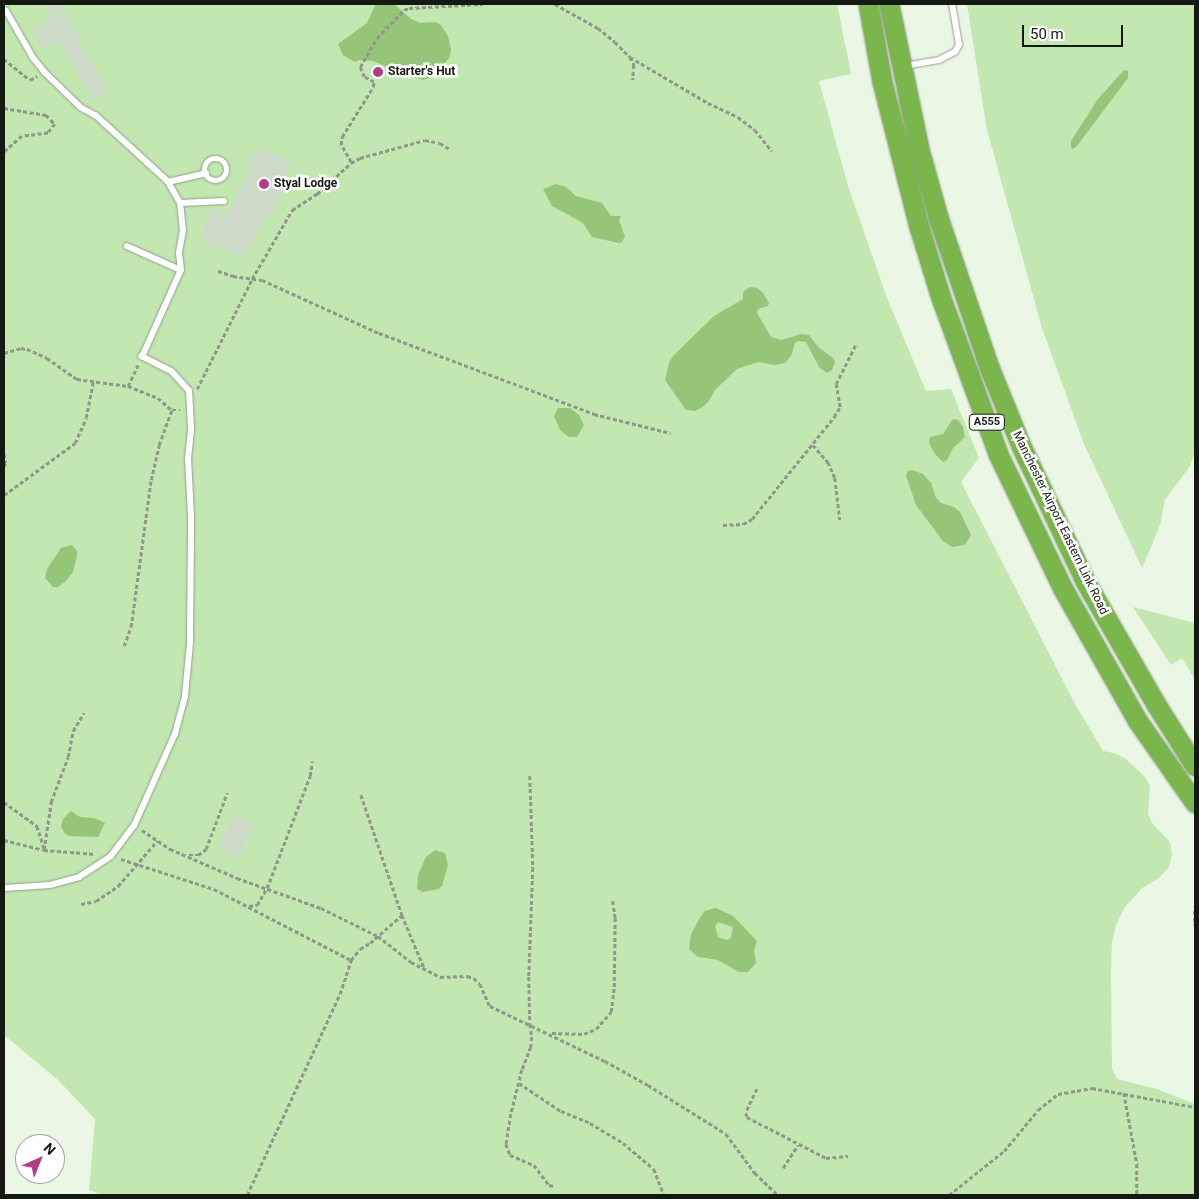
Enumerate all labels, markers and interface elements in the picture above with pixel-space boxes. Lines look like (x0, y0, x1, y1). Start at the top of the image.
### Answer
scale bar (1024, 15, 1125, 47)
text: 50 m (1030, 25, 1064, 43)
place label: Starter's Hut (388, 65, 455, 79)
marker: Starter's Hut (372, 66, 384, 78)
place label: Styal Lodge (274, 177, 337, 191)
marker: Styal Lodge (258, 178, 270, 190)
road number: A555 (968, 414, 1006, 431)
street label: Manchester Airport Eastern Link Road (1009, 429, 1111, 617)
north arrow (15, 1134, 65, 1184)
text: N (41, 1140, 59, 1158)

